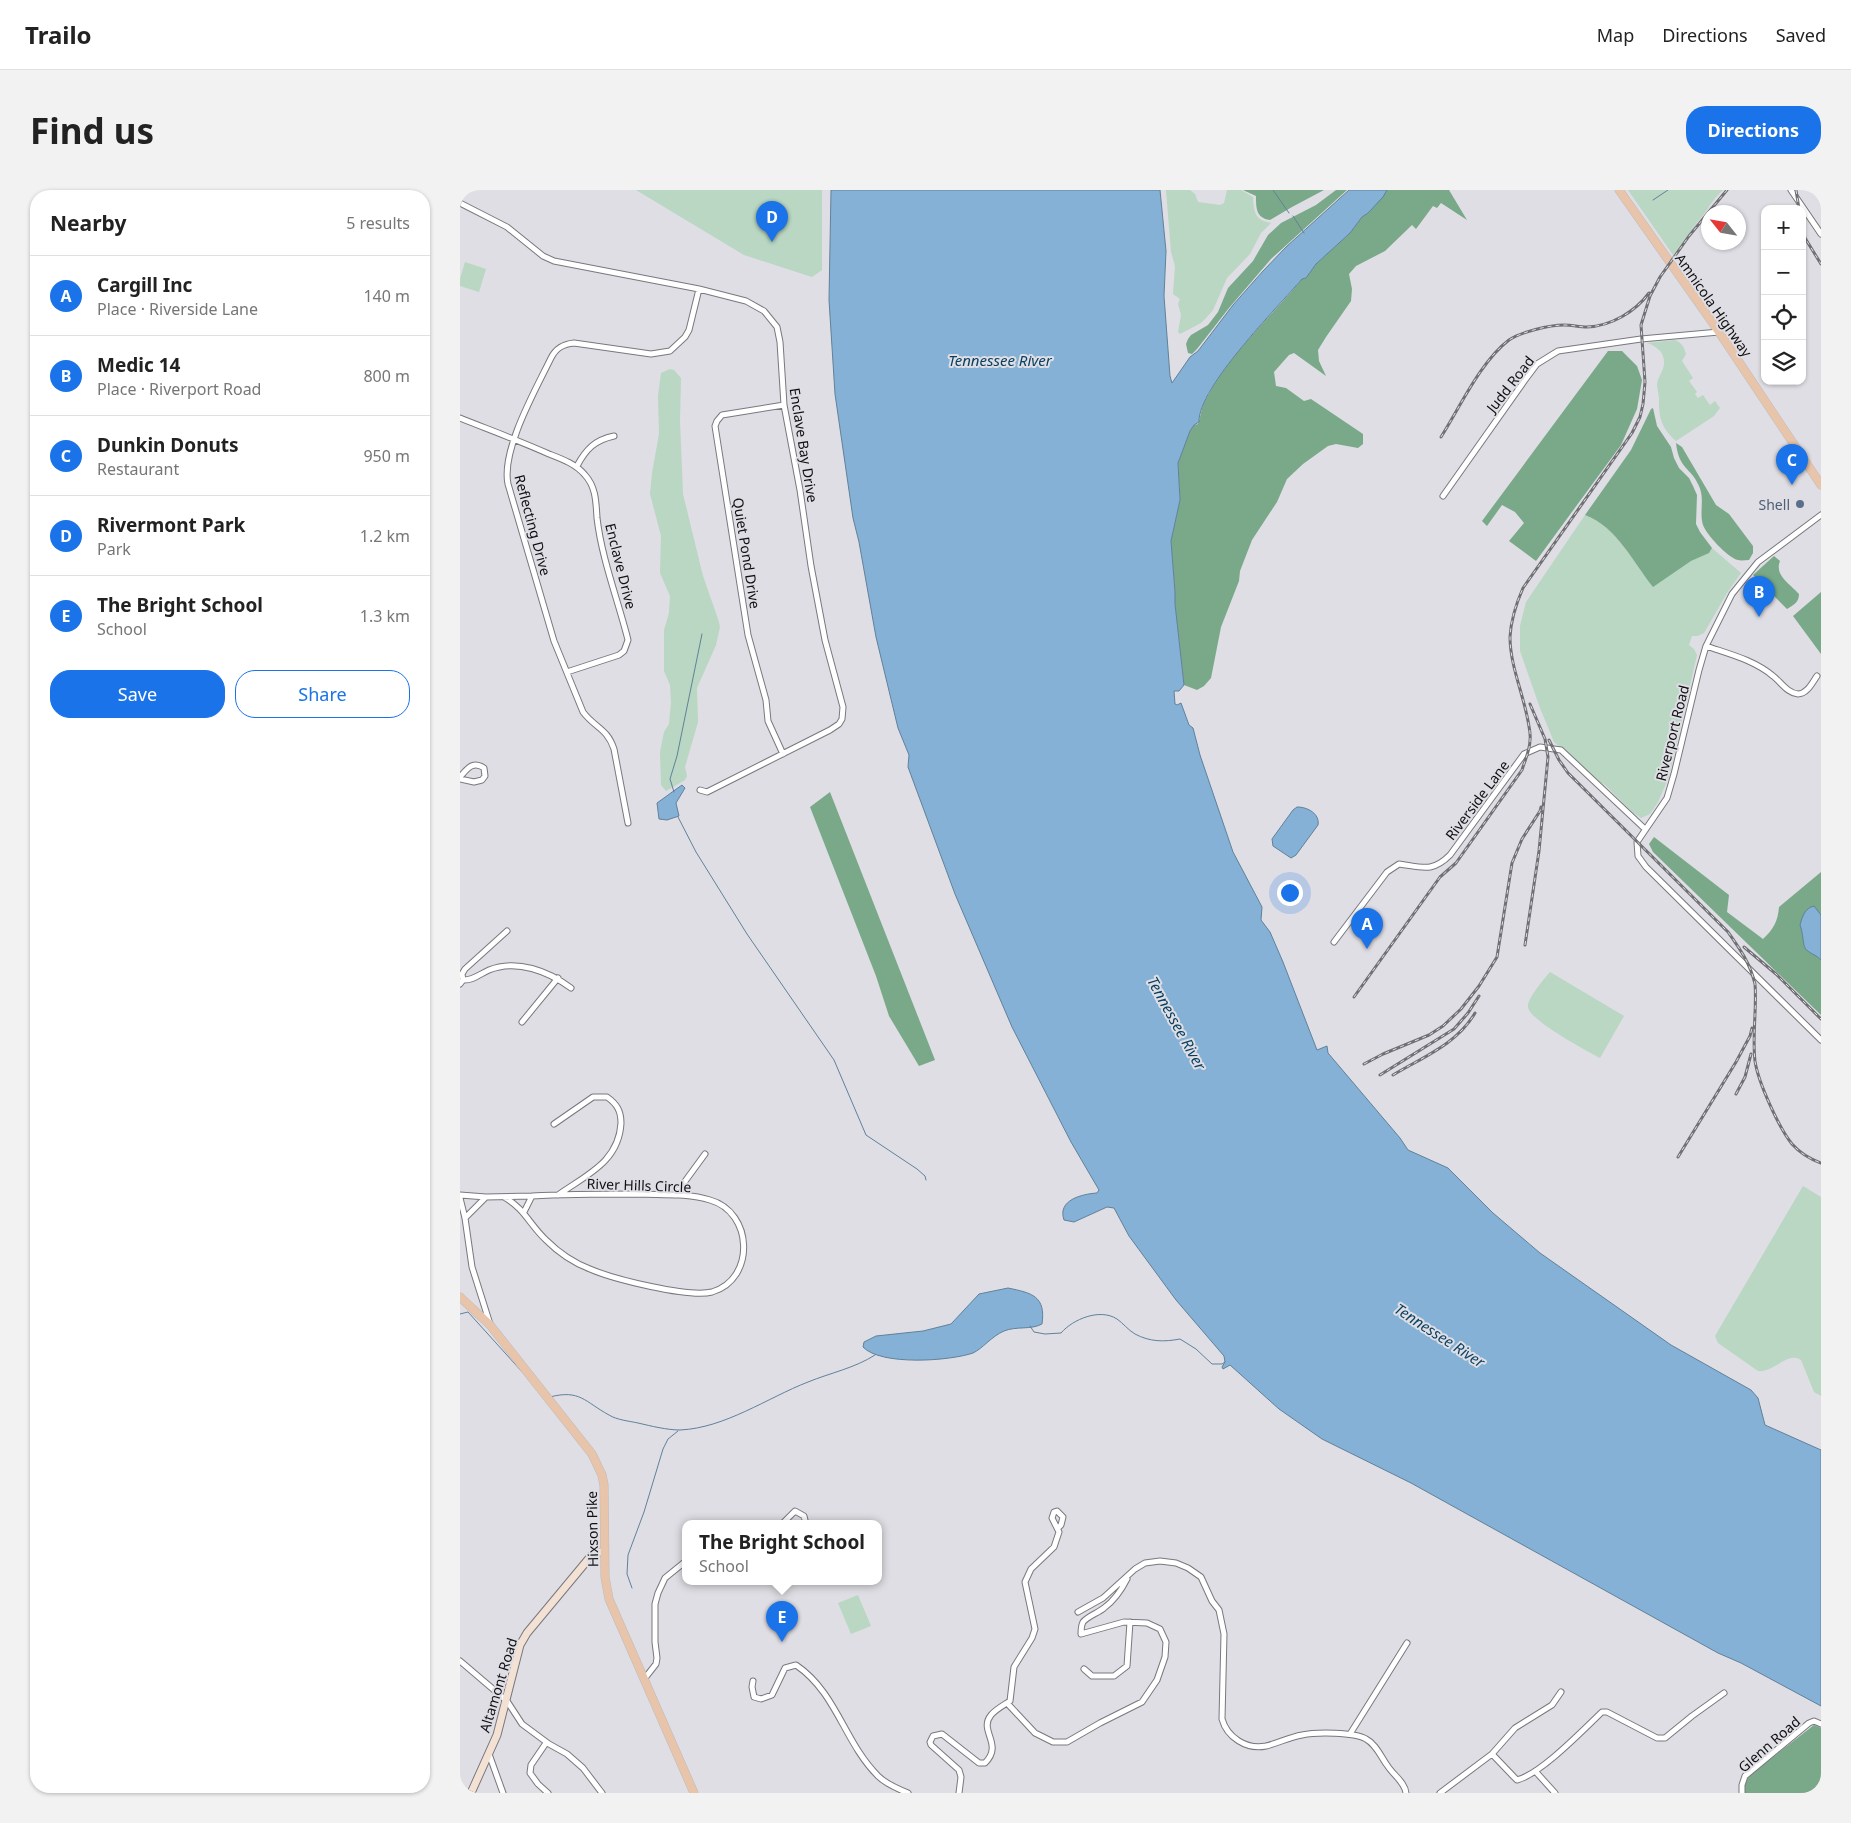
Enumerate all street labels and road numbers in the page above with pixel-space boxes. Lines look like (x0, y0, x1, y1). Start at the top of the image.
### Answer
street label: Amnicola Highway (1671, 250, 1757, 361)
street label: Judd Road (1481, 352, 1538, 418)
street label: Enclave Bay Drive (786, 386, 822, 504)
street label: Reflecting Drive (510, 472, 556, 578)
street label: Quiet Pond Drive (729, 496, 765, 610)
street label: Enclave Drive (601, 521, 641, 611)
street label: Riverport Road (1651, 683, 1693, 783)
street label: Riverside Lane (1441, 756, 1513, 844)
street label: River Hills Circle (586, 1174, 692, 1196)
street label: Hixson Pike (582, 1491, 602, 1567)
street label: Altamont Road (475, 1635, 521, 1735)
street label: Glenn Road (1734, 1712, 1804, 1776)

